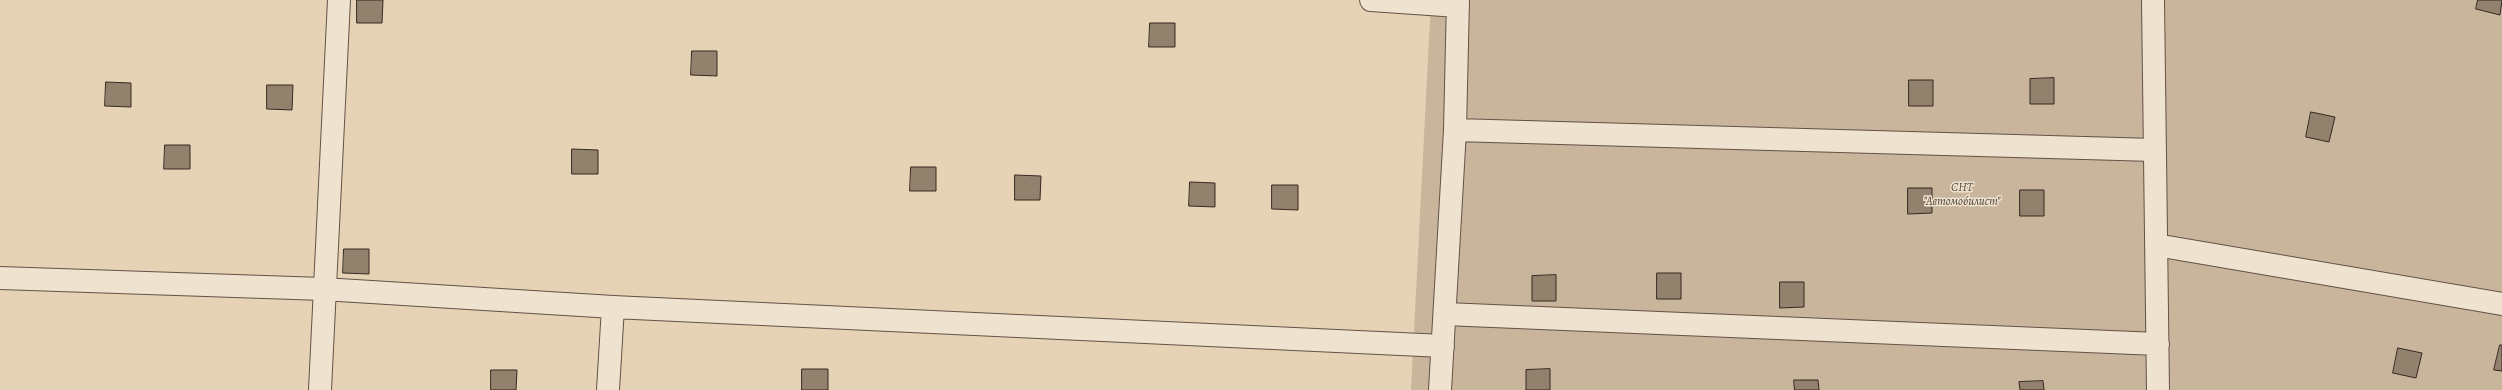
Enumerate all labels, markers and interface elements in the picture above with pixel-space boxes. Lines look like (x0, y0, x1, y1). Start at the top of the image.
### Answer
park label: СНТ "Автомобилист" (1924, 181, 2000, 209)

